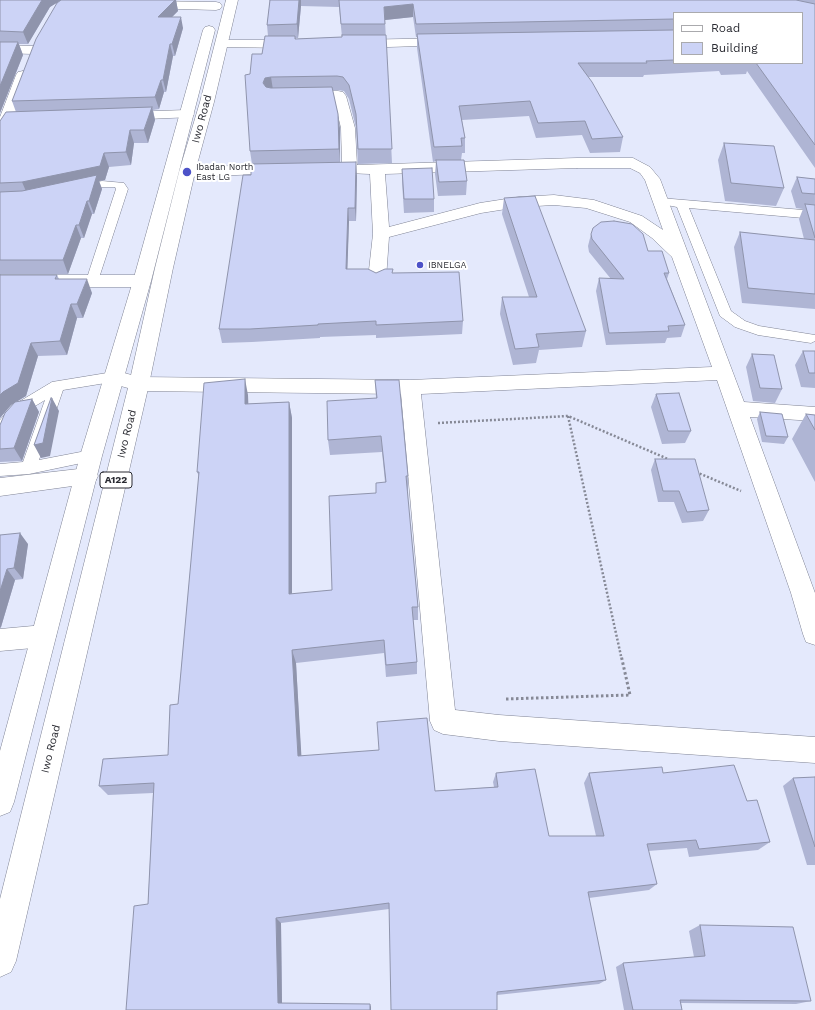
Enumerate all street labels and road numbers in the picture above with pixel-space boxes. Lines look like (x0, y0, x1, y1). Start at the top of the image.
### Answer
street label: Iwo Road (189, 93, 215, 145)
street label: Iwo Road (115, 408, 139, 460)
road number: A122 (100, 472, 132, 488)
street label: Iwo Road (39, 723, 63, 775)

